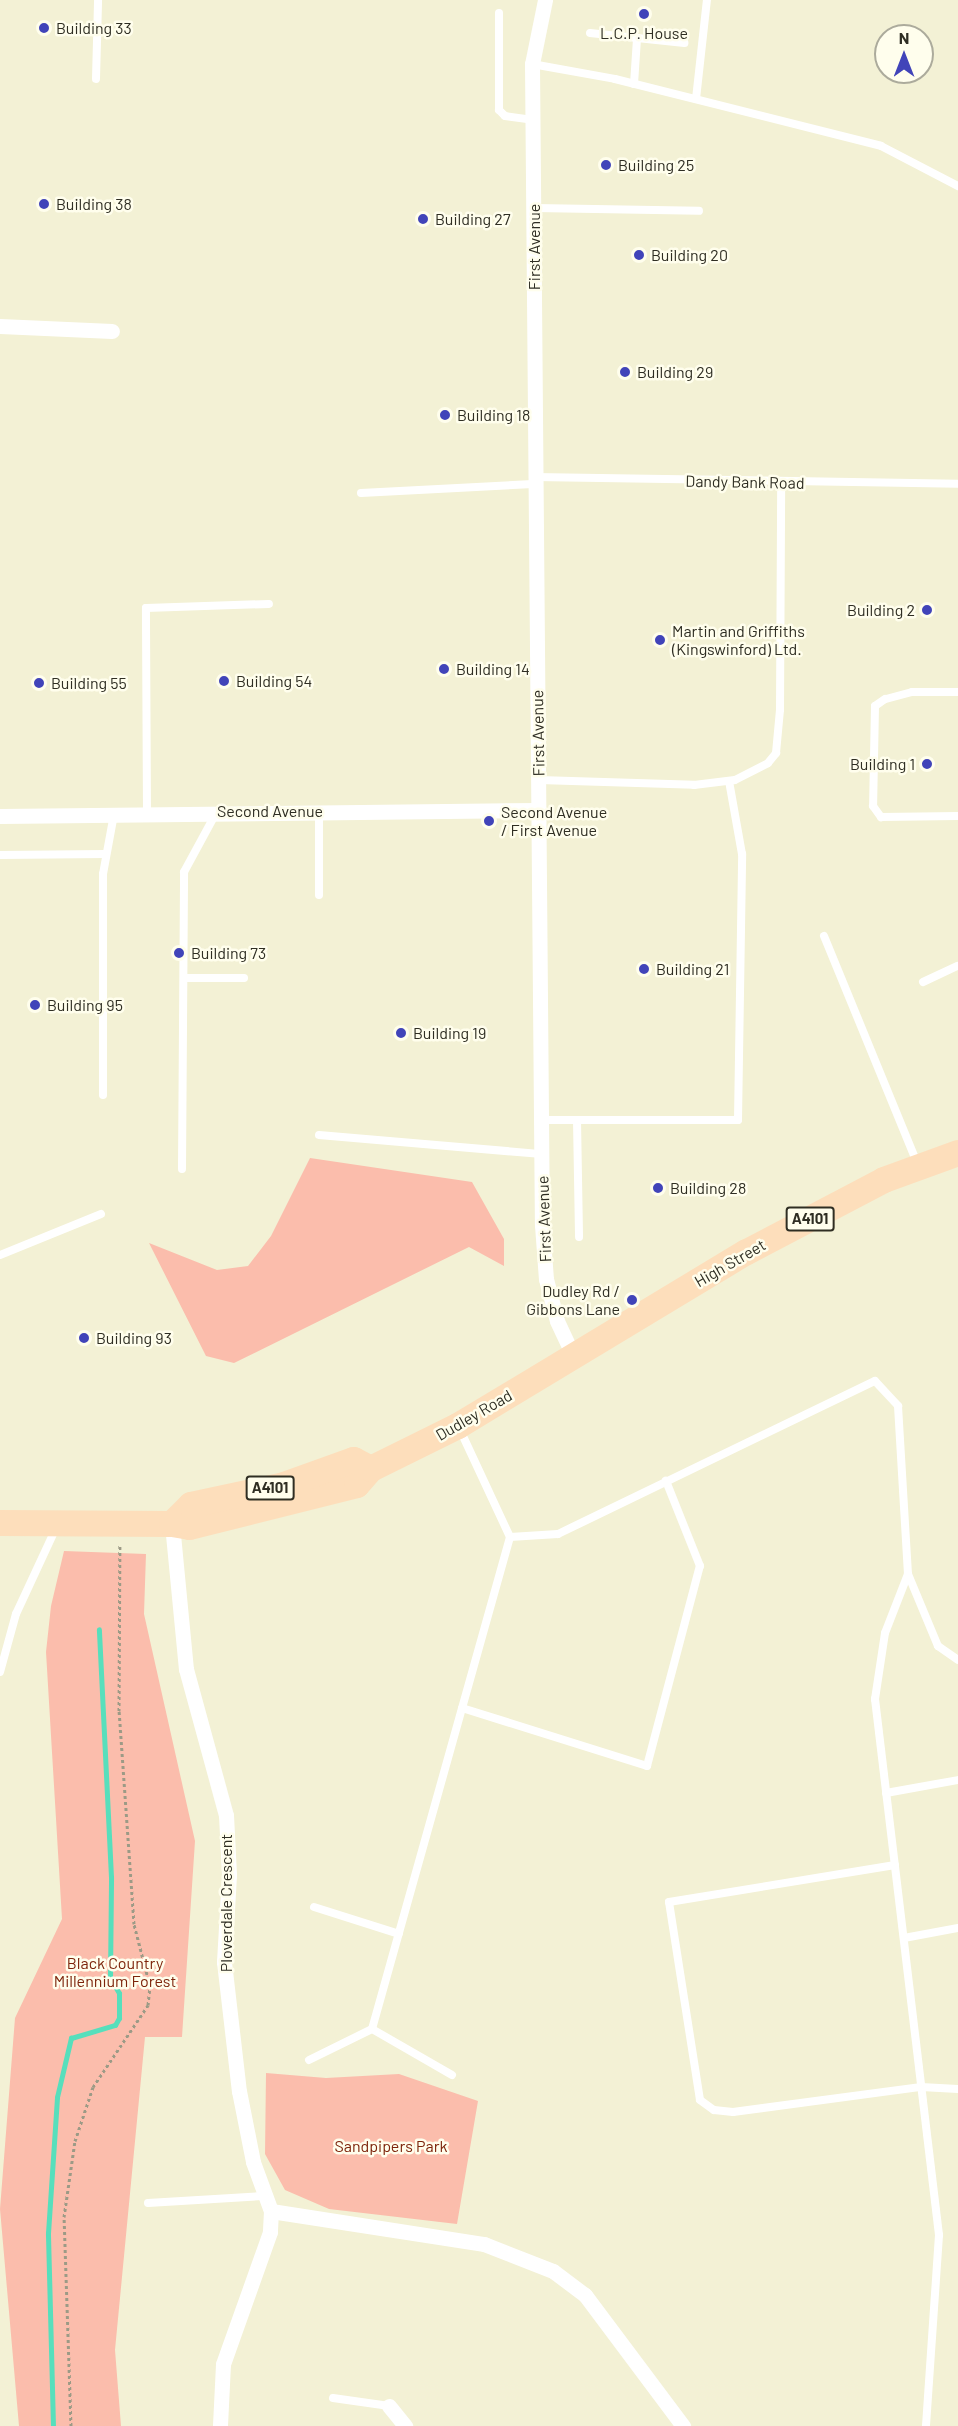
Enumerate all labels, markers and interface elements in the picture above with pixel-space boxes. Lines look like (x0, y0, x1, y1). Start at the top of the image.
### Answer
marker: L.C.P. House (637, 7, 651, 21)
place label: Building 33 (56, 18, 132, 38)
marker: Building 33 (37, 21, 51, 35)
place label: L.C.P. House (600, 23, 688, 43)
north arrow (874, 24, 934, 84)
text: N (899, 28, 909, 47)
place label: Building 25 (618, 155, 694, 175)
marker: Building 25 (599, 158, 613, 172)
place label: Building 38 (56, 194, 132, 214)
marker: Building 38 (37, 197, 51, 211)
street label: First Avenue (524, 204, 544, 290)
place label: Building 27 (435, 209, 510, 229)
marker: Building 27 (416, 212, 430, 226)
place label: Building 20 (651, 245, 728, 265)
marker: Building 20 (632, 248, 646, 262)
place label: Building 29 (637, 362, 713, 382)
marker: Building 29 (618, 365, 632, 379)
place label: Building 18 (457, 405, 530, 425)
marker: Building 18 (438, 408, 452, 422)
street label: Dandy Bank Road (685, 471, 805, 493)
place label: Building 2 (847, 600, 915, 620)
marker: Building 2 (920, 603, 934, 617)
place label: Martin and Griffiths (Kingswinford) Ltd. (672, 621, 805, 659)
marker: Martin and Griffiths (Kingswinford) Ltd. (653, 633, 667, 647)
place label: Building 14 (456, 659, 530, 679)
marker: Building 14 (437, 662, 451, 676)
place label: Building 54 (236, 671, 312, 691)
place label: Building 55 (51, 673, 127, 693)
marker: Building 54 (217, 674, 231, 688)
marker: Building 55 (32, 676, 46, 690)
street label: First Avenue (528, 690, 548, 776)
place label: Building 1 (850, 754, 915, 774)
marker: Building 1 (920, 757, 934, 771)
street label: Second Avenue (217, 801, 323, 821)
place label: Second Avenue / First Avenue (501, 802, 607, 840)
marker: Second Avenue / First Avenue (482, 814, 496, 828)
place label: Building 73 (191, 943, 266, 963)
marker: Building 73 (172, 946, 186, 960)
place label: Building 21 (656, 959, 729, 979)
marker: Building 21 (637, 962, 651, 976)
place label: Building 95 (47, 995, 123, 1015)
marker: Building 95 (28, 998, 42, 1012)
place label: Building 19 (413, 1023, 486, 1043)
marker: Building 19 (394, 1026, 408, 1040)
street label: First Avenue (533, 1175, 555, 1263)
place label: Building 28 (670, 1178, 746, 1198)
marker: Building 28 (651, 1181, 665, 1195)
road number: A4101 (784, 1207, 836, 1231)
street label: High Street (691, 1235, 769, 1291)
place label: Dudley Rd / Gibbons Lane (526, 1281, 620, 1319)
marker: Dudley Rd / Gibbons Lane (625, 1293, 639, 1307)
place label: Building 93 (96, 1328, 172, 1348)
marker: Building 93 (77, 1331, 91, 1345)
street label: Dudley Road (432, 1385, 516, 1445)
road number: A4101 (244, 1476, 296, 1500)
street label: Ploverdale Crescent (216, 1834, 236, 1972)
park label: Black Country Millennium Forest (54, 1953, 176, 1991)
park label: Sandpipers Park (334, 2136, 448, 2156)

